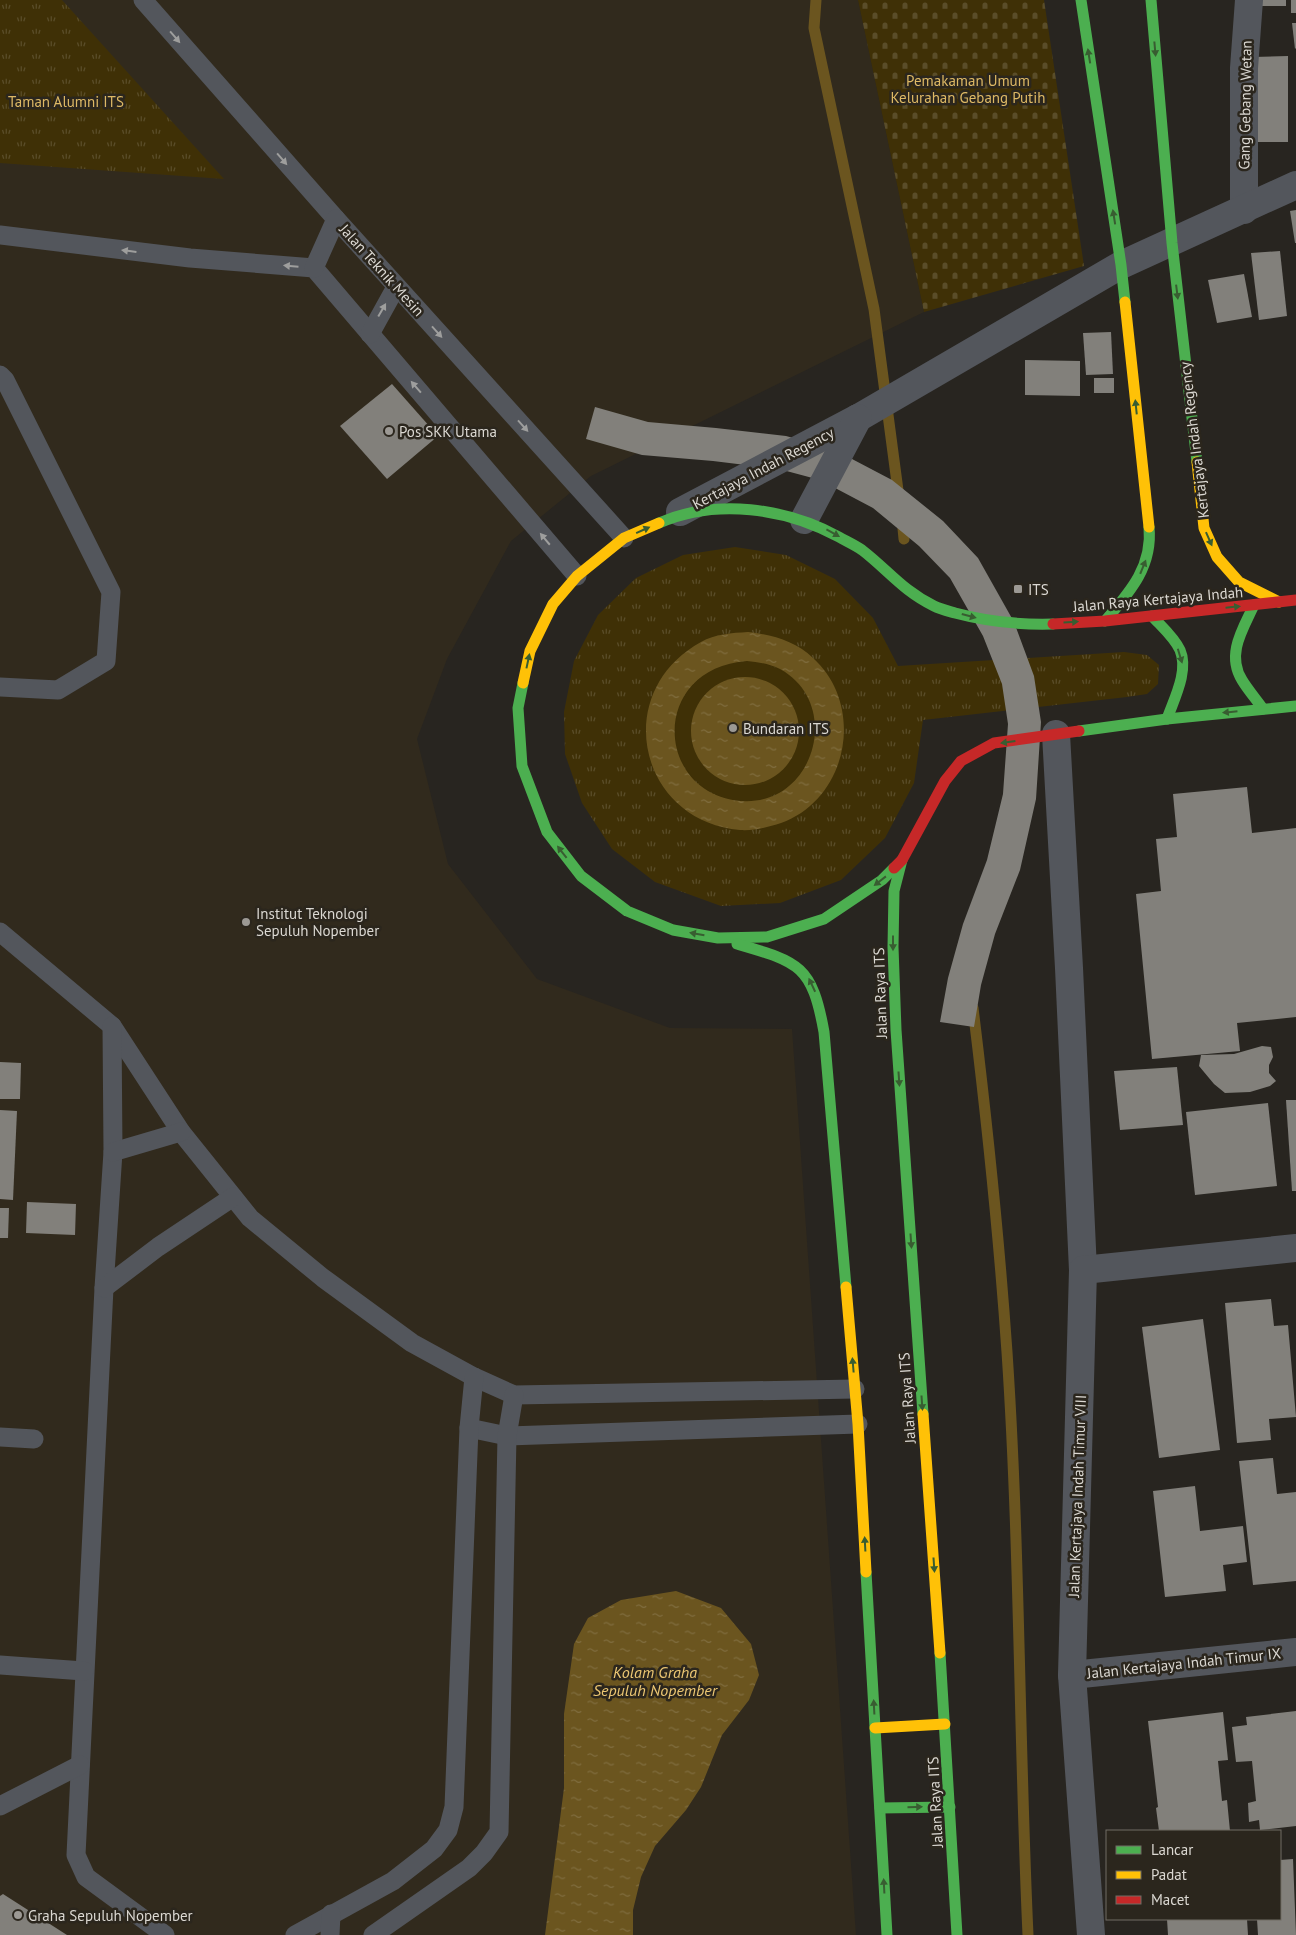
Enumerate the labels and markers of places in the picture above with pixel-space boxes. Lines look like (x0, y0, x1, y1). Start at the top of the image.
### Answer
place label: Pos SKK Utama (399, 422, 497, 441)
marker: Pos SKK Utama (383, 425, 395, 437)
place label: ITS (1028, 580, 1049, 599)
marker: ITS (1012, 583, 1024, 595)
place label: Bundaran ITS (743, 719, 829, 738)
marker: Bundaran ITS (727, 722, 739, 734)
place label: Institut Teknologi Sepuluh Nopember (256, 904, 379, 940)
marker: Institut Teknologi Sepuluh Nopember (240, 916, 252, 928)
place label: Graha Sepuluh Nopember (28, 1906, 193, 1925)
marker: Graha Sepuluh Nopember (12, 1909, 24, 1921)

